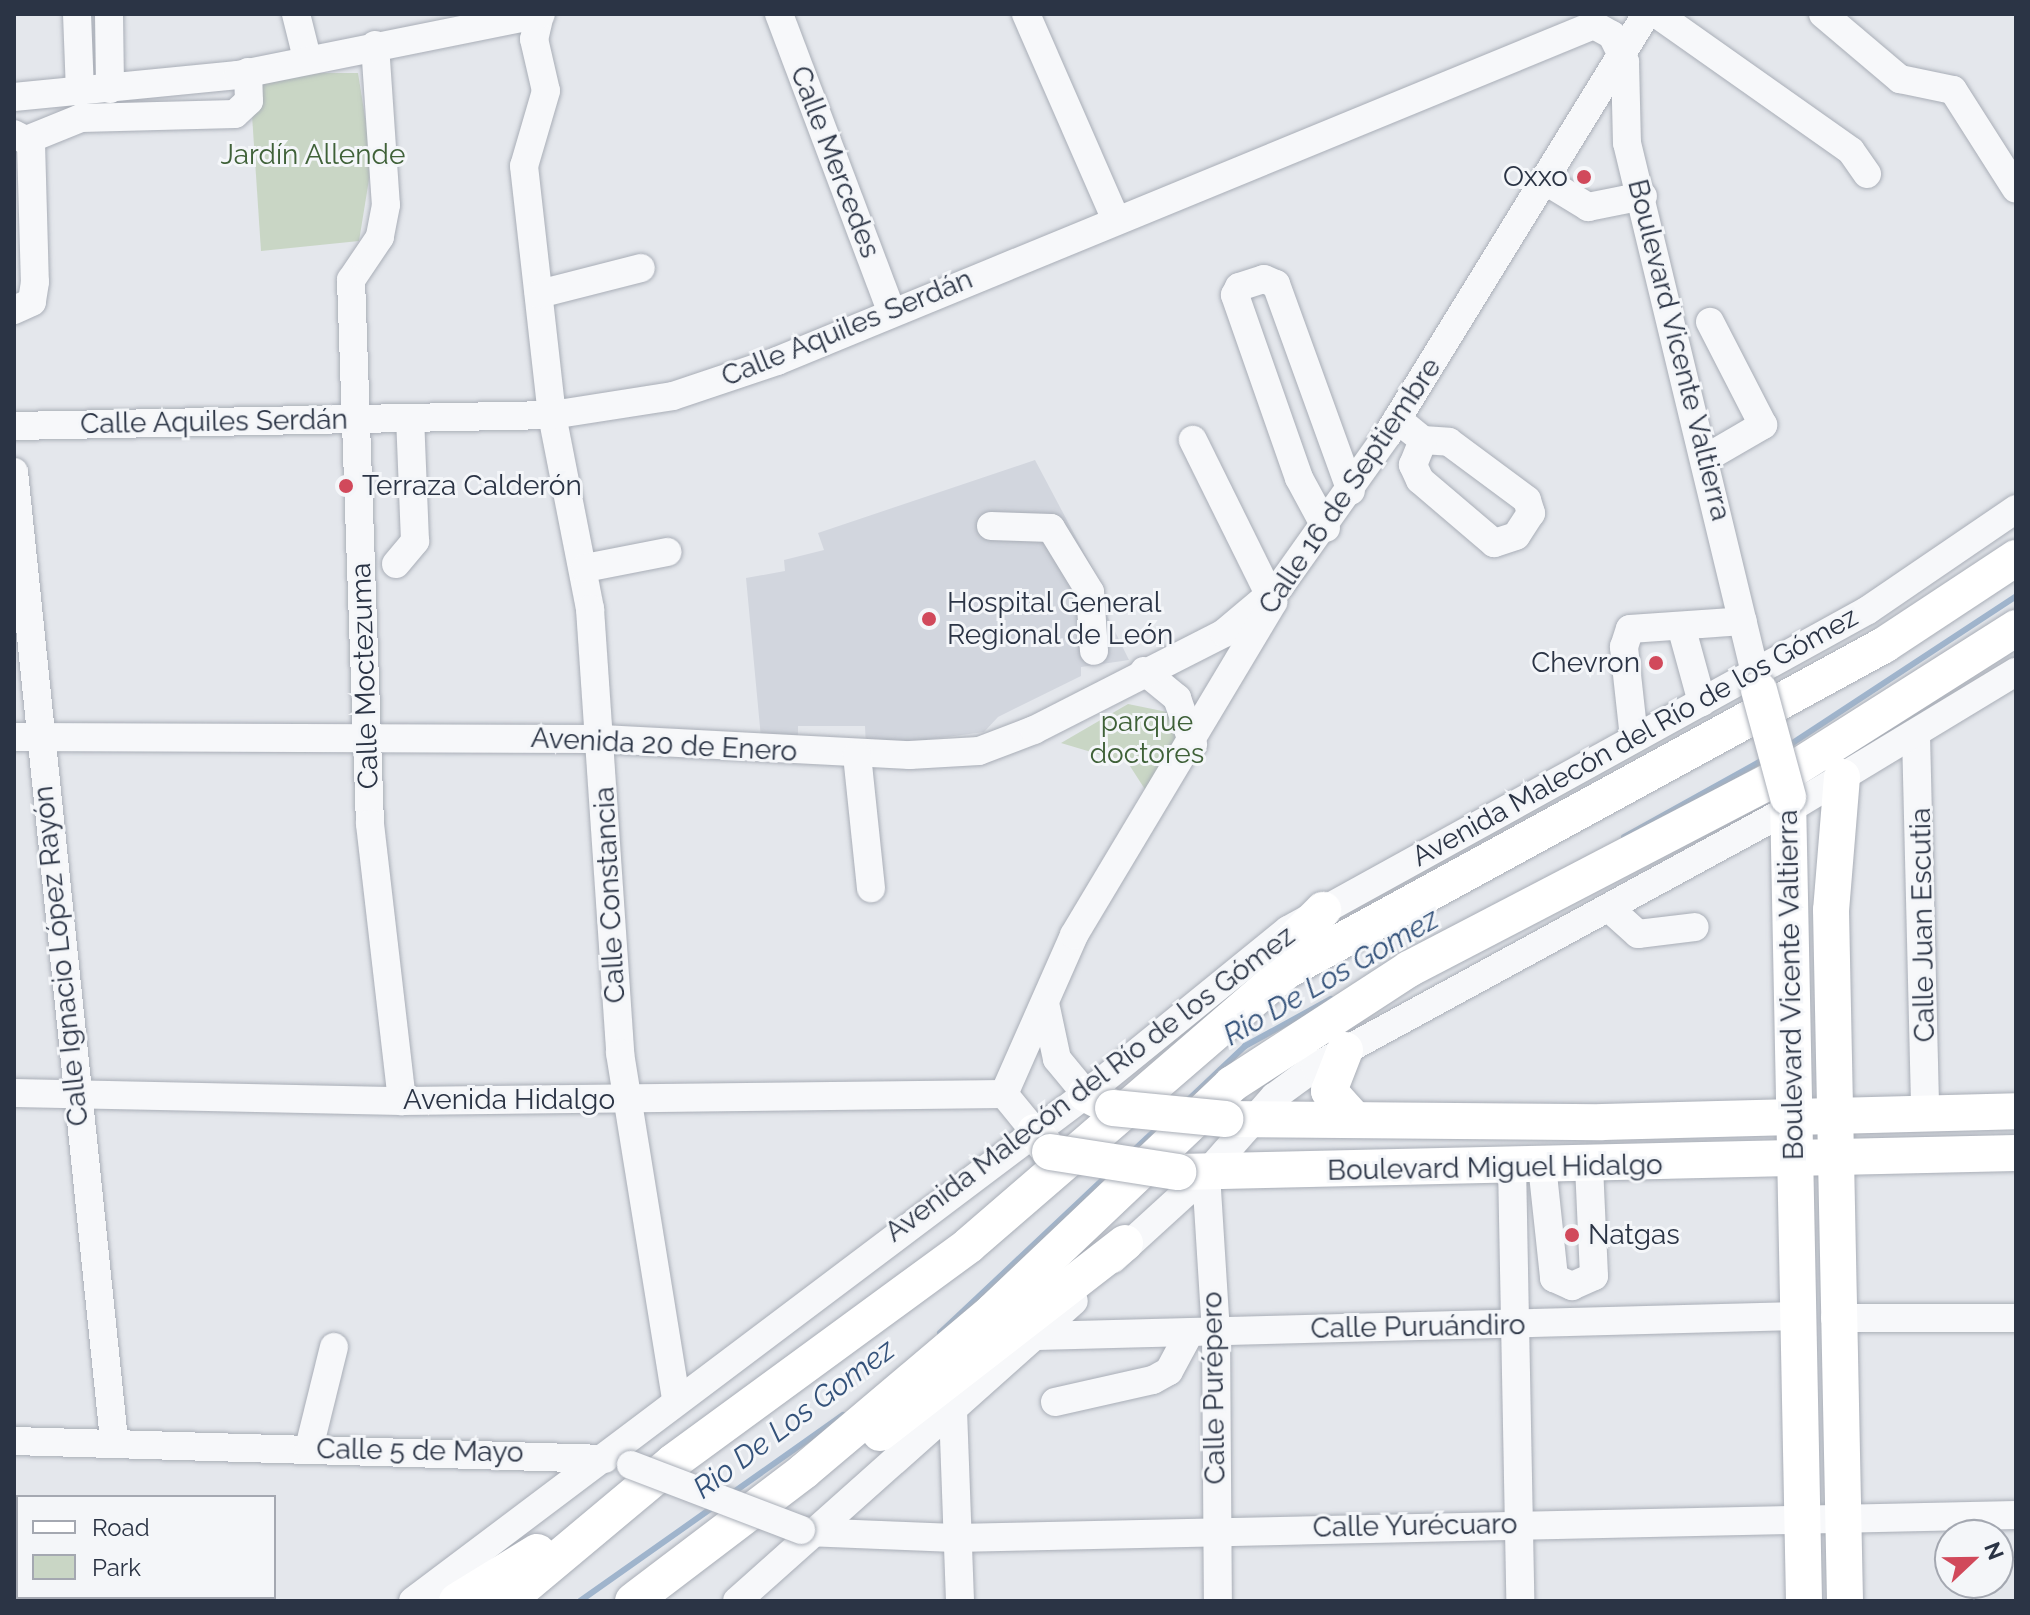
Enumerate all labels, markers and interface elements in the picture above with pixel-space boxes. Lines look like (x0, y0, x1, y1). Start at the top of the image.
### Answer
street label: Calle Mercedes (783, 61, 887, 263)
park label: Jardín Allende (220, 138, 406, 172)
place label: Oxxo (1503, 160, 1568, 194)
marker: Oxxo (1575, 168, 1593, 186)
street label: Boulevard Vicente Valtierra (1620, 175, 1738, 525)
street label: Calle Aquiles Serdán (716, 262, 978, 394)
street label: Calle 16 de Septiembre (1252, 352, 1448, 620)
street label: Calle Aquiles Serdán (80, 403, 348, 441)
place label: Terraza Calderón (362, 469, 582, 503)
marker: Terraza Calderón (337, 477, 355, 495)
street label: Calle Moctezuma (344, 562, 386, 790)
place label: Hospital General Regional de León (947, 586, 1174, 652)
street label: Avenida Malecón del Río de los Gómez (1406, 600, 1864, 874)
marker: Hospital General Regional de León (918, 608, 940, 630)
place label: Chevron (1531, 646, 1640, 680)
marker: Chevron (1647, 654, 1665, 672)
park label: parque doctores (1090, 705, 1204, 771)
street label: Avenida 20 de Enero (530, 721, 798, 769)
street label: Calle Ignacio López Rayón (26, 784, 96, 1128)
street label: Calle Constancia (588, 786, 632, 1004)
street label: Calle Juan Escutia (1904, 807, 1942, 1043)
street label: Boulevard Vicente Valtierra (1771, 809, 1811, 1161)
water label: Rio De Los Gomez (1217, 901, 1445, 1053)
street label: Avenida Malecón del Río de los Gómez (878, 919, 1302, 1249)
street label: Avenida Hidalgo (403, 1083, 615, 1117)
street label: Boulevard Miguel Hidalgo (1327, 1148, 1663, 1188)
place label: Natgas (1588, 1218, 1680, 1252)
marker: Natgas (1563, 1226, 1581, 1244)
street label: Calle Purépero (1196, 1291, 1232, 1485)
street label: Calle Puruándiro (1310, 1308, 1526, 1346)
water label: Rio De Los Gomez (686, 1332, 902, 1506)
street label: Calle 5 de Mayo (316, 1432, 524, 1470)
legend (16, 1495, 276, 1599)
street label: Calle Yurécuaro (1312, 1507, 1518, 1545)
text: Road (92, 1513, 150, 1542)
north arrow (1934, 1519, 2014, 1599)
text: N (1979, 1538, 2010, 1563)
text: Park (92, 1553, 141, 1582)

